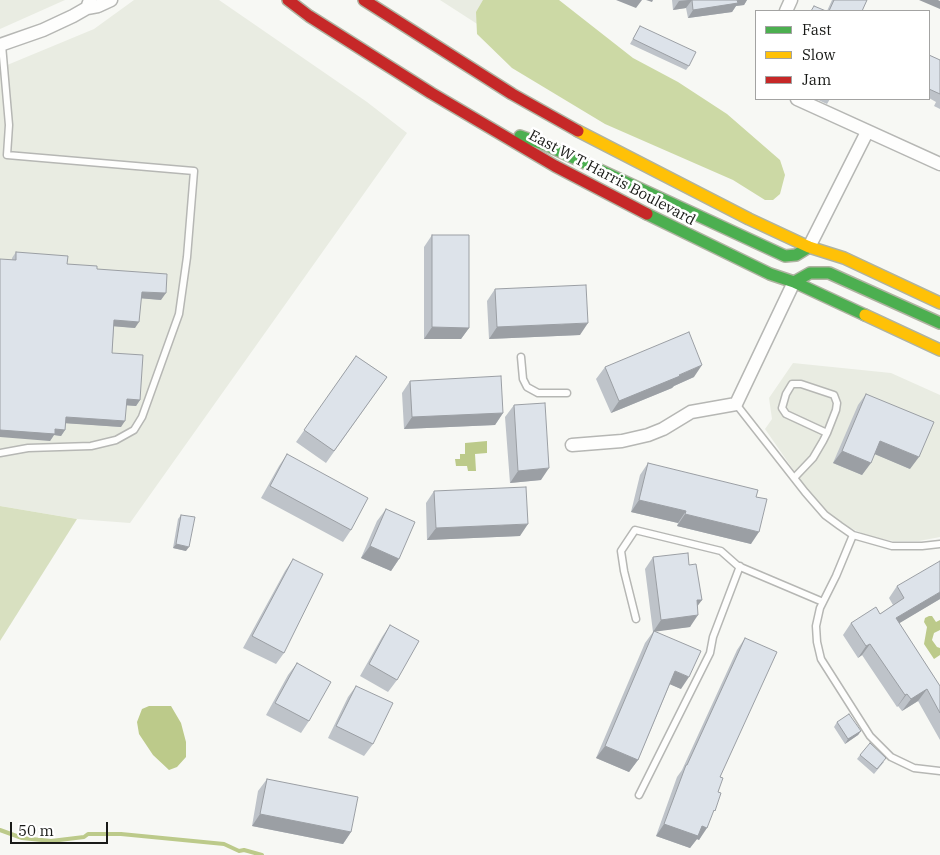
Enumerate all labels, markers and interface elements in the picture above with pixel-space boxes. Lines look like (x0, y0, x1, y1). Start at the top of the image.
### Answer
legend (755, 10, 930, 100)
text: Fast (802, 20, 832, 39)
text: Slow (802, 45, 835, 64)
text: Jam (802, 70, 831, 89)
street label: East W T Harris Boulevard (526, 126, 698, 230)
scale bar (12, 812, 110, 844)
text: 50 m (18, 821, 54, 840)

